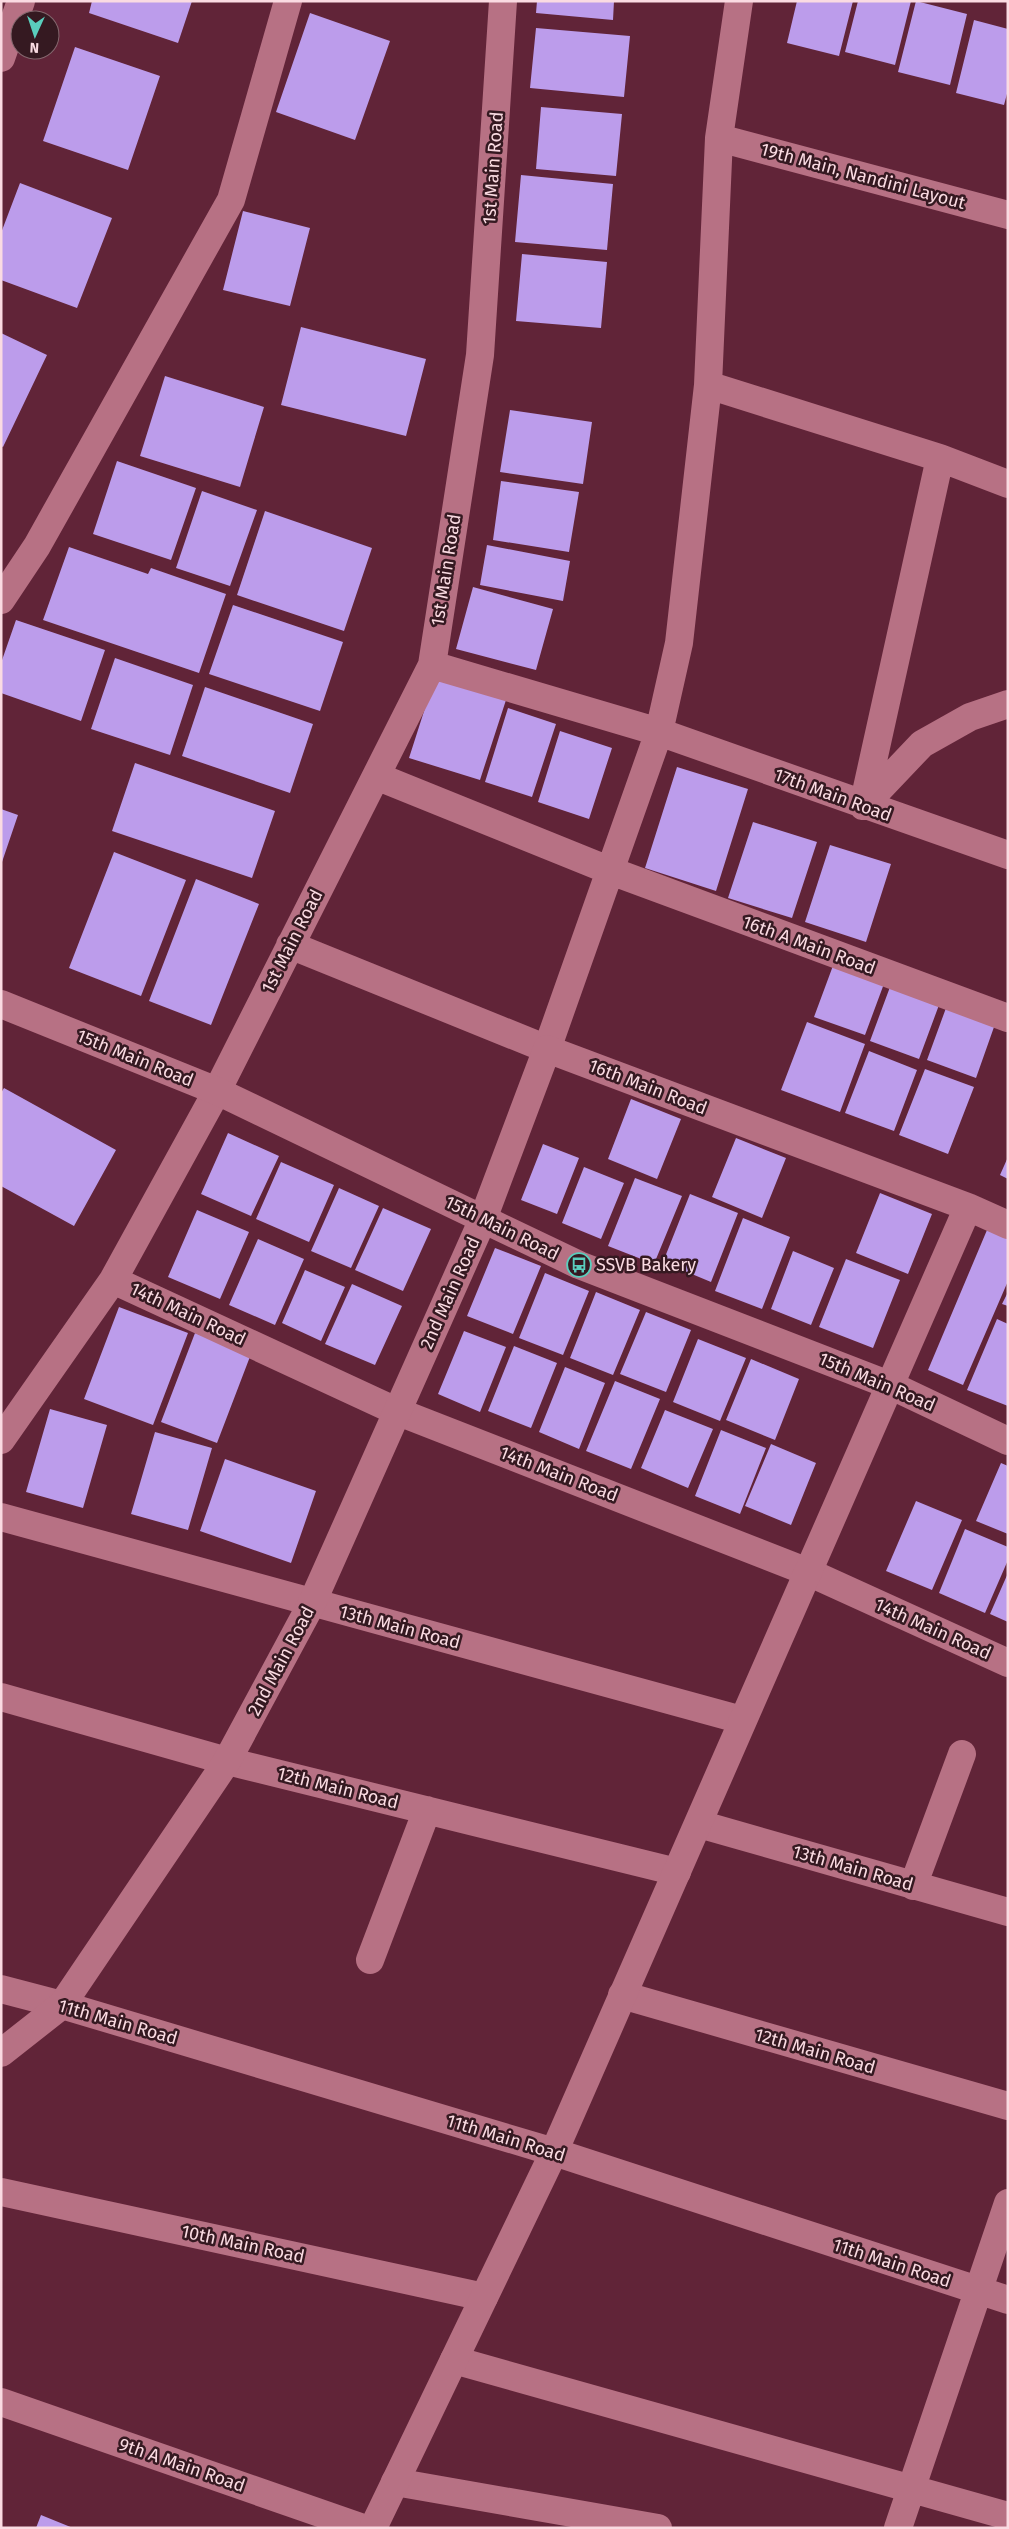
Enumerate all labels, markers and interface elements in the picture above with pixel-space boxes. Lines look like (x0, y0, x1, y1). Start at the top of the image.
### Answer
north arrow (10, 10, 60, 60)
text: N (29, 39, 39, 56)
street label: 1st Main Road (478, 111, 508, 225)
street label: 19th Main, Nandini Layout (758, 138, 968, 214)
street label: 1st Main Road (426, 512, 466, 628)
street label: 17th Main Road (771, 764, 895, 826)
street label: 1st Main Road (257, 886, 327, 996)
street label: 16th A Main Road (739, 911, 879, 979)
street label: 15th Main Road (73, 1025, 197, 1091)
street label: 16th Main Road (586, 1054, 710, 1120)
street label: 15th Main Road (441, 1191, 563, 1265)
street label: 2nd Main Road (415, 1233, 485, 1353)
bus stop icon: SSVB Bakery (566, 1252, 592, 1278)
place label: SSVB Bakery (596, 1254, 696, 1276)
street label: 14th Main Road (127, 1278, 249, 1350)
street label: 15th Main Road (816, 1348, 938, 1416)
street label: 14th Main Road (497, 1441, 621, 1507)
street label: 14th Main Road (871, 1594, 995, 1664)
street label: 13th Main Road (337, 1600, 463, 1654)
street label: 2nd Main Road (243, 1603, 319, 1719)
street label: 12th Main Road (275, 1762, 401, 1814)
street label: 13th Main Road (790, 1840, 916, 1896)
street label: 11th Main Road (56, 1994, 180, 2050)
street label: 12th Main Road (752, 2023, 878, 2079)
street label: 11th Main Road (444, 2110, 568, 2166)
street label: 10th Main Road (179, 2220, 307, 2268)
street label: 11th Main Road (830, 2234, 954, 2292)
street label: 9th A Main Road (116, 2433, 248, 2497)

